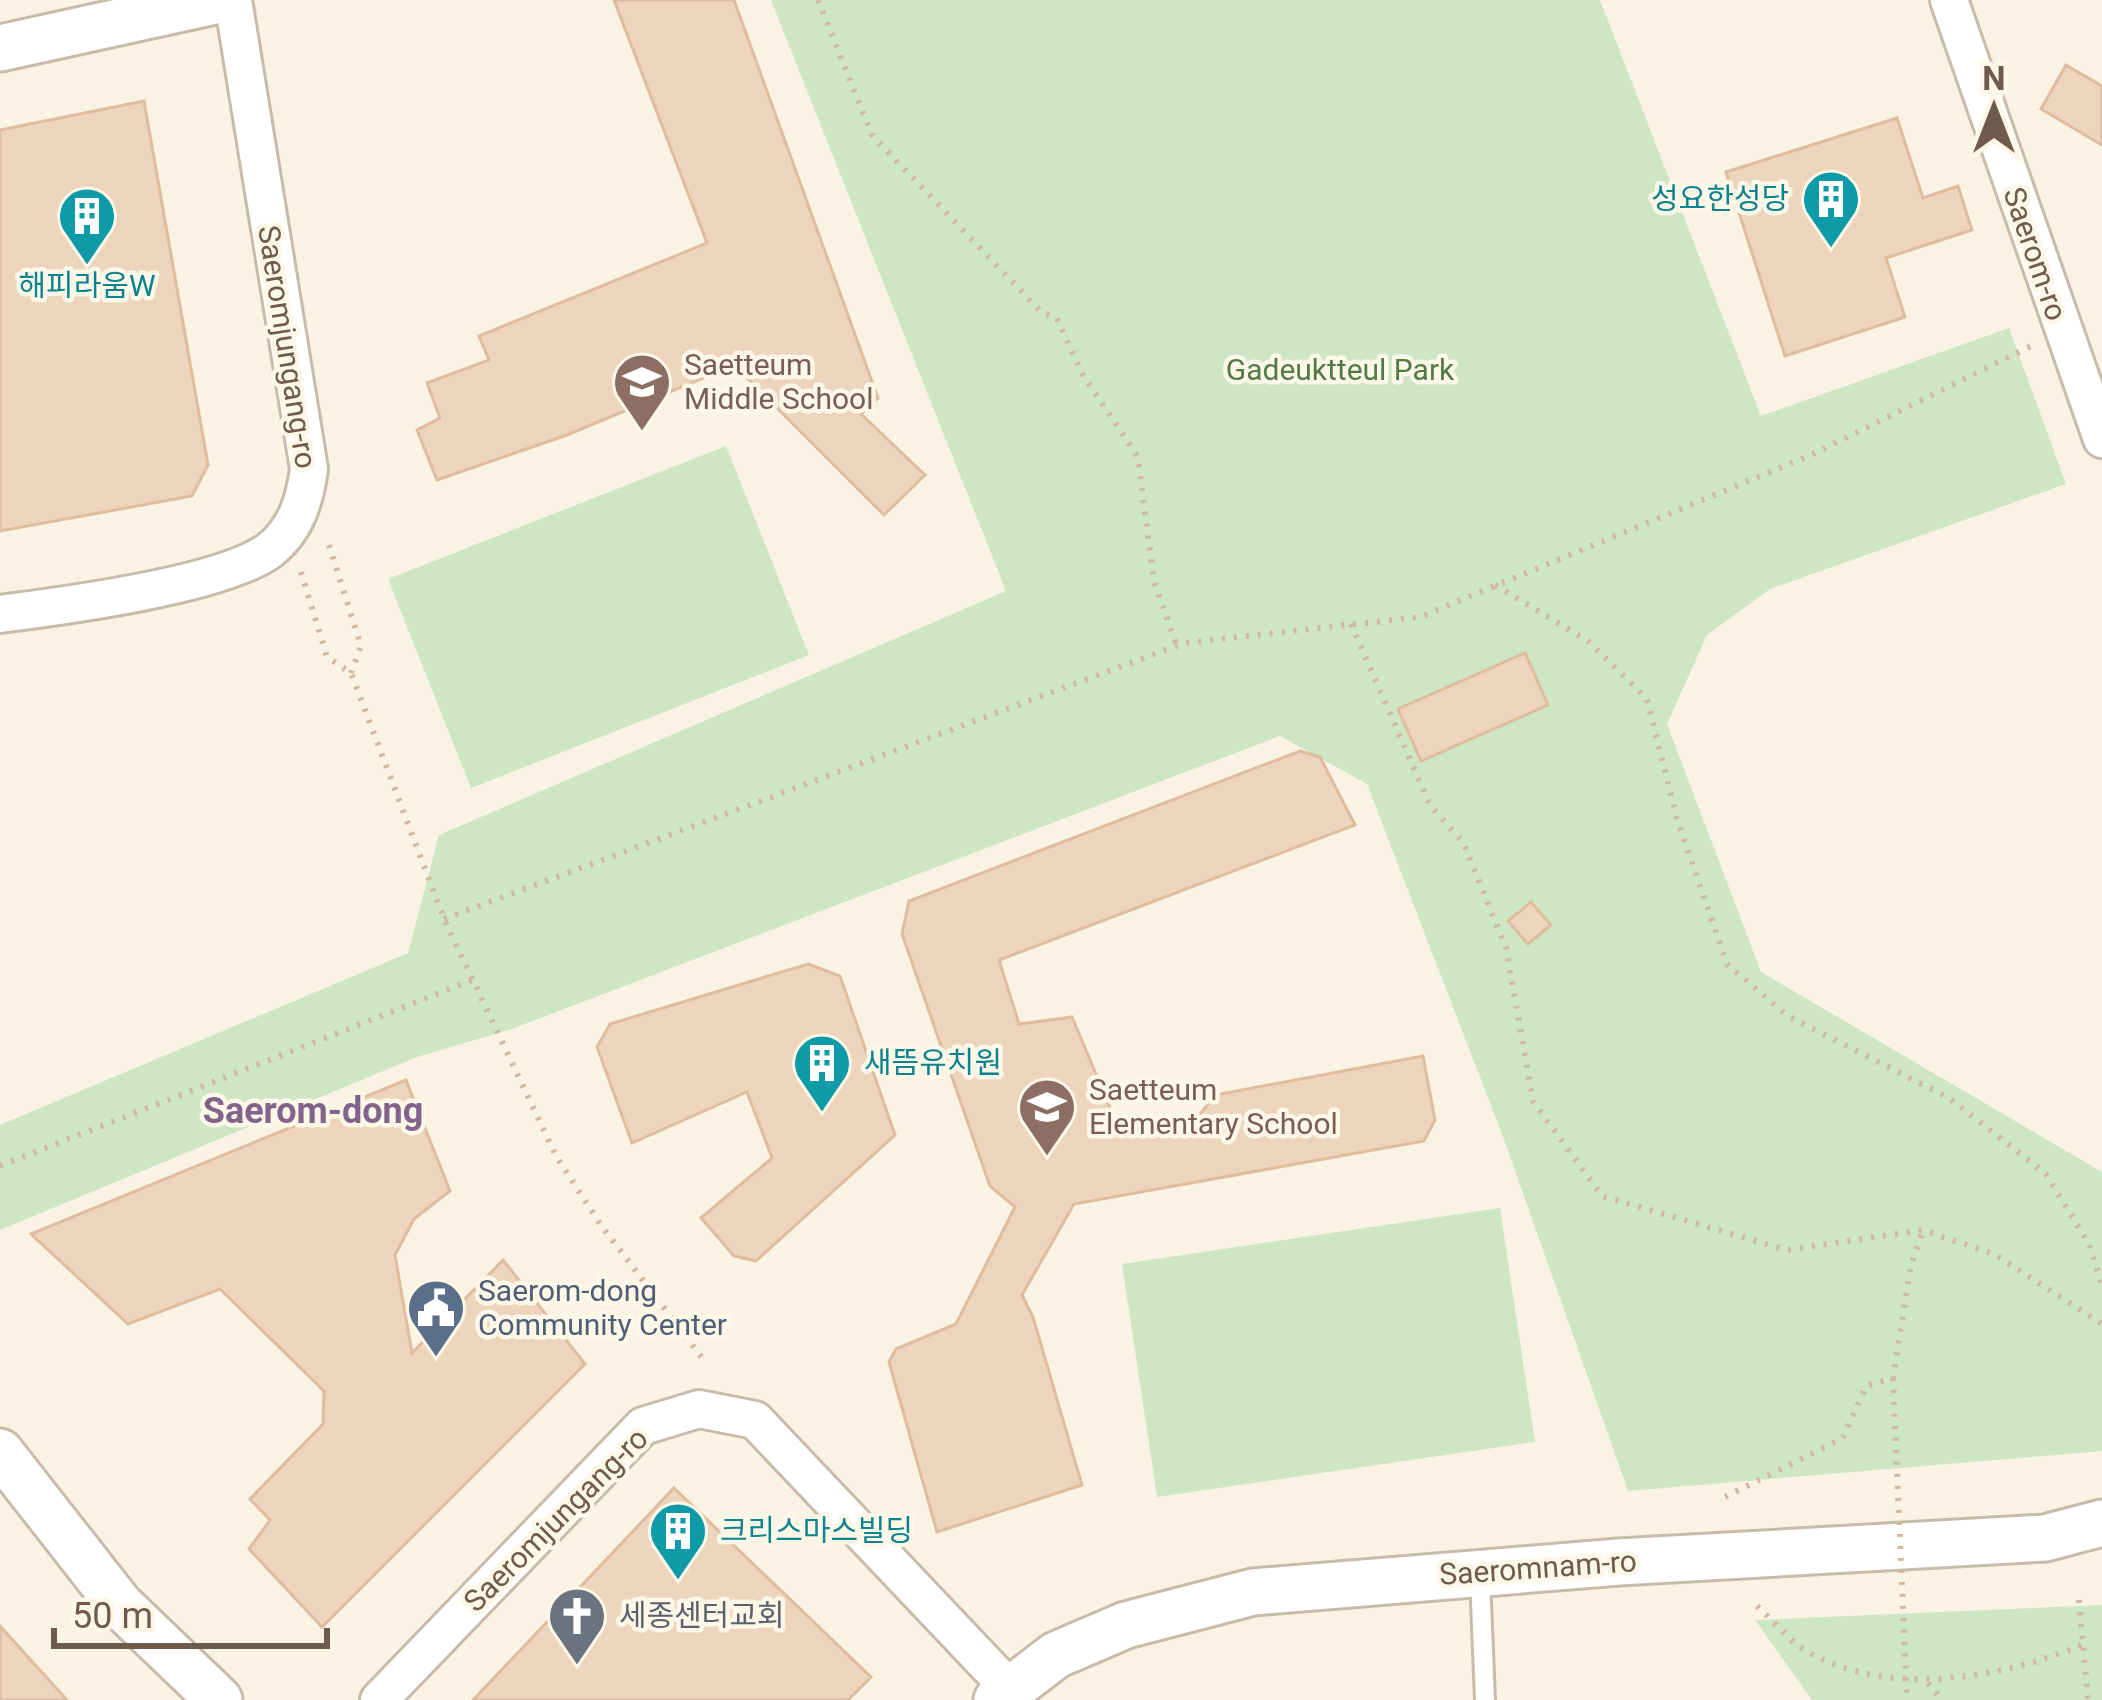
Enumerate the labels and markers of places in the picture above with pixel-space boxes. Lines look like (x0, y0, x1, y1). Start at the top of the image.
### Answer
building icon: 성요한성당 (1800, 168, 1862, 250)
place label: 성요한성당 (1651, 181, 1789, 216)
building icon: 해피라움W (56, 185, 118, 267)
place label: 해피라움W (18, 268, 156, 303)
place label: Saetteum Middle School (684, 347, 874, 416)
school or university icon: Saetteum Middle School (611, 351, 673, 433)
building icon: 새뜸유치원 (791, 1032, 853, 1114)
place label: 새뜸유치원 (864, 1045, 1002, 1080)
place label: Saetteum Elementary School (1089, 1072, 1338, 1141)
school or university icon: Saetteum Elementary School (1016, 1076, 1078, 1158)
place label: Saerom-dong Community Center (478, 1273, 727, 1342)
public building icon: Saerom-dong Community Center (405, 1277, 467, 1359)
building icon: 크리스마스빌딩 (647, 1500, 709, 1582)
place label: 크리스마스빌딩 (720, 1513, 913, 1548)
church icon: 세종센터교회 (546, 1585, 608, 1667)
place label: 세종센터교회 (619, 1598, 785, 1633)

